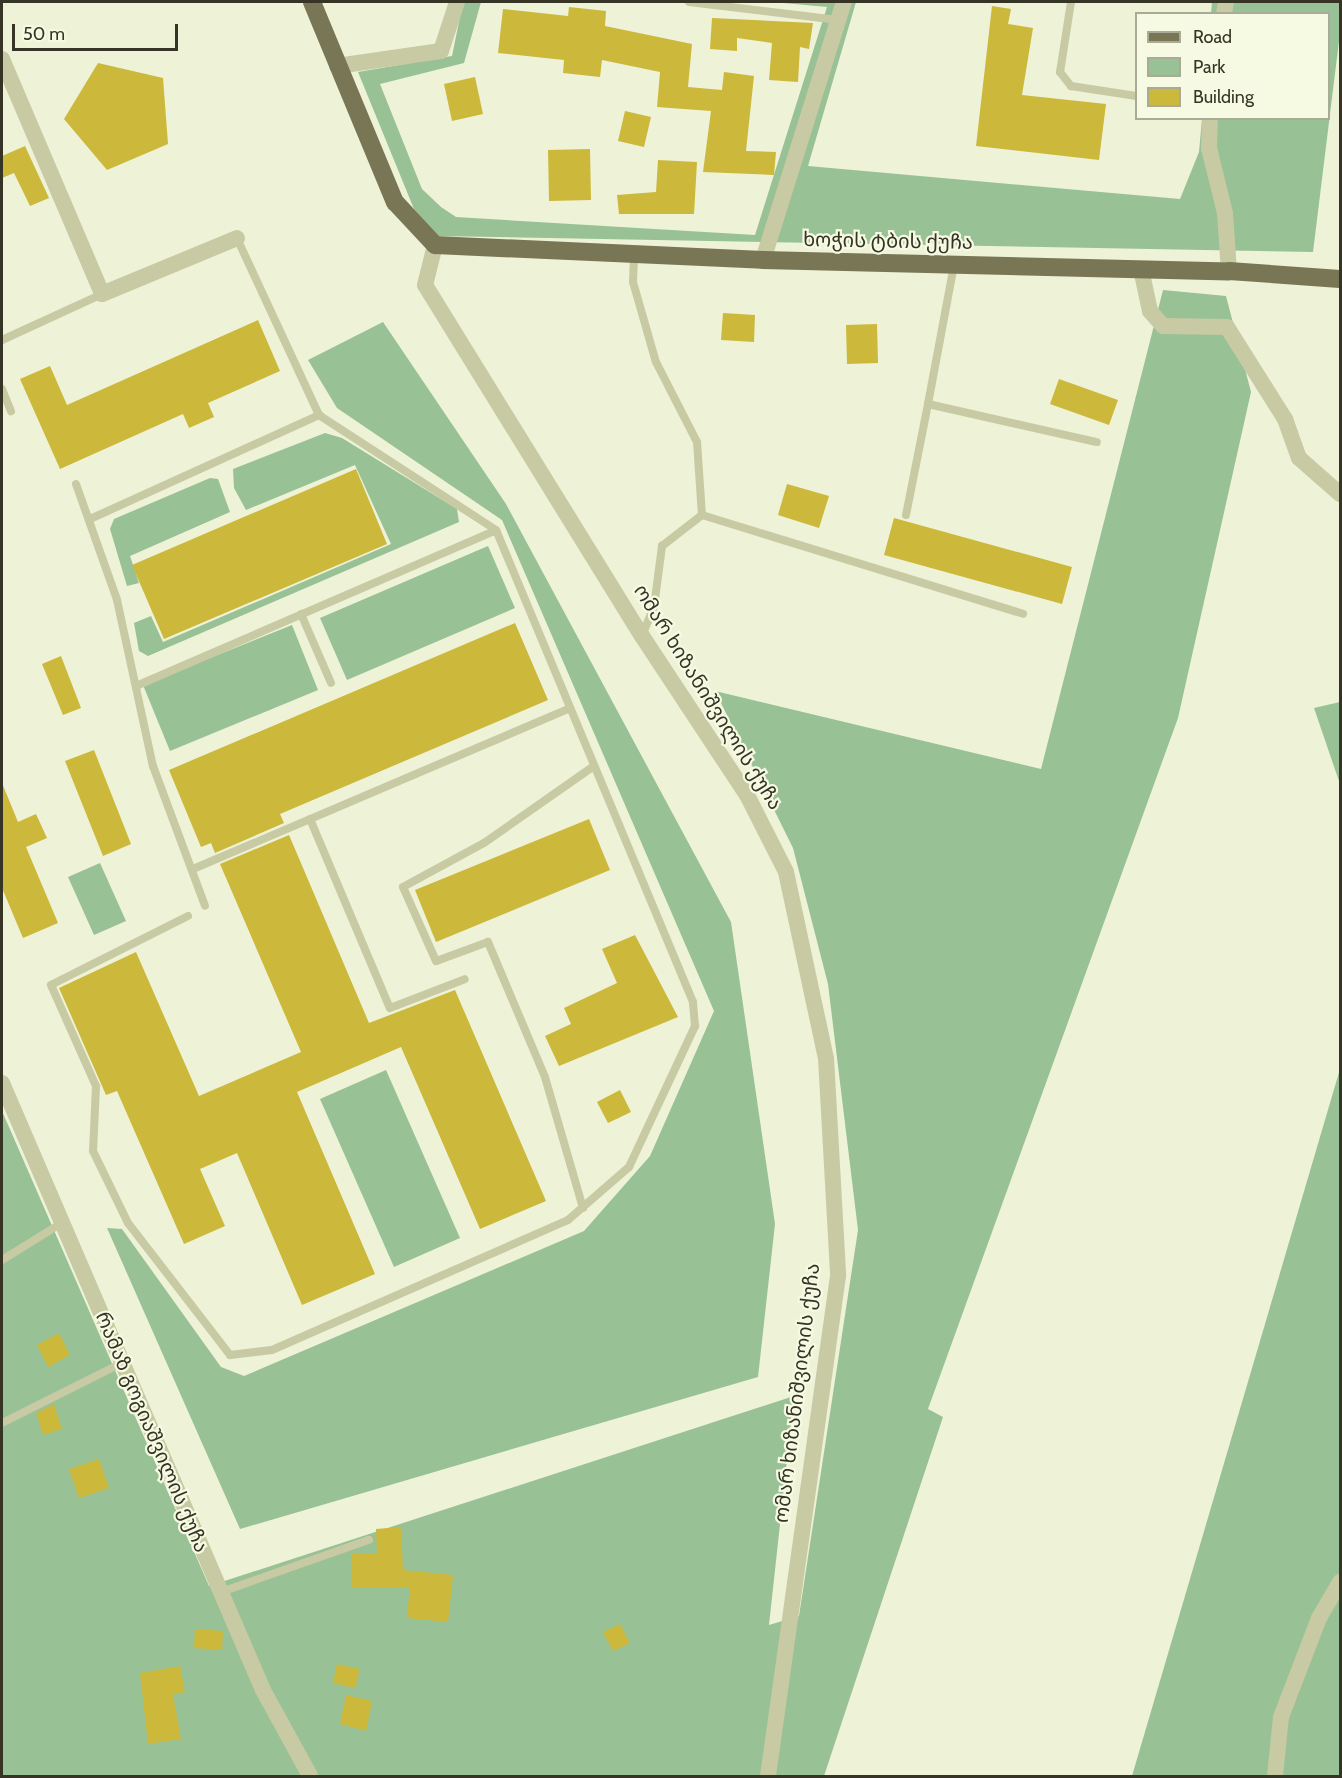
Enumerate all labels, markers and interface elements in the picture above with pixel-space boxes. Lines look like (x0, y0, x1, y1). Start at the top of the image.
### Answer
scale bar (15, 12, 182, 50)
legend (1135, 12, 1330, 120)
text: 50 m (23, 23, 65, 45)
text: Road (1193, 26, 1232, 48)
text: Park (1193, 56, 1225, 78)
text: Building (1193, 86, 1254, 108)
street label: ხოჭის ტბის ქუჩა (803, 228, 973, 254)
street label: ომარ ხიზანიშვილის ქუჩა (629, 580, 787, 814)
street label: ომარ ხიზანიშვილის ქუჩა (769, 1262, 825, 1524)
street label: რამაზ გოგიაშვილის ქუჩა (90, 1308, 214, 1556)

